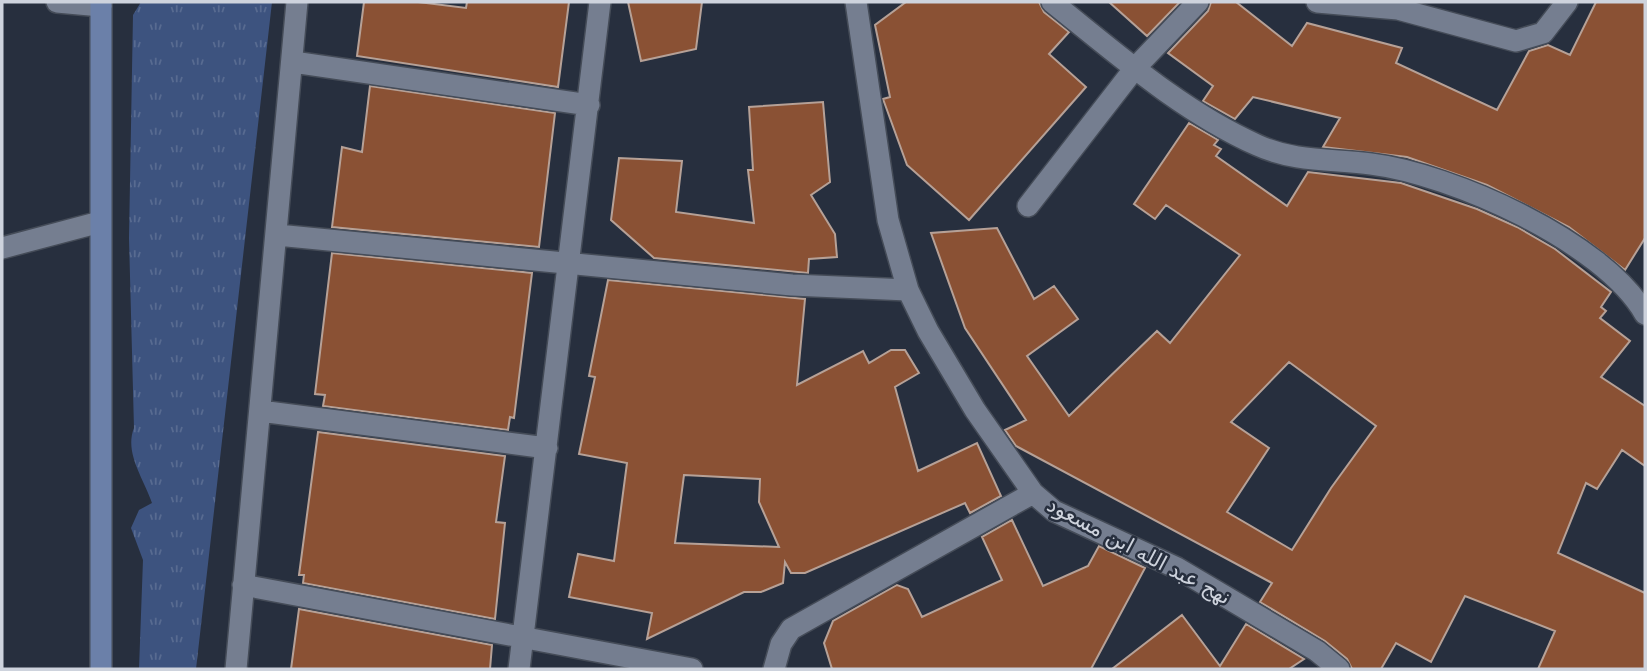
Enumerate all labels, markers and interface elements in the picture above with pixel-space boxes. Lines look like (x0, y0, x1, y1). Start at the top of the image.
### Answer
street label: نهج عبد الله ابن مسعود (1043, 492, 1235, 610)

